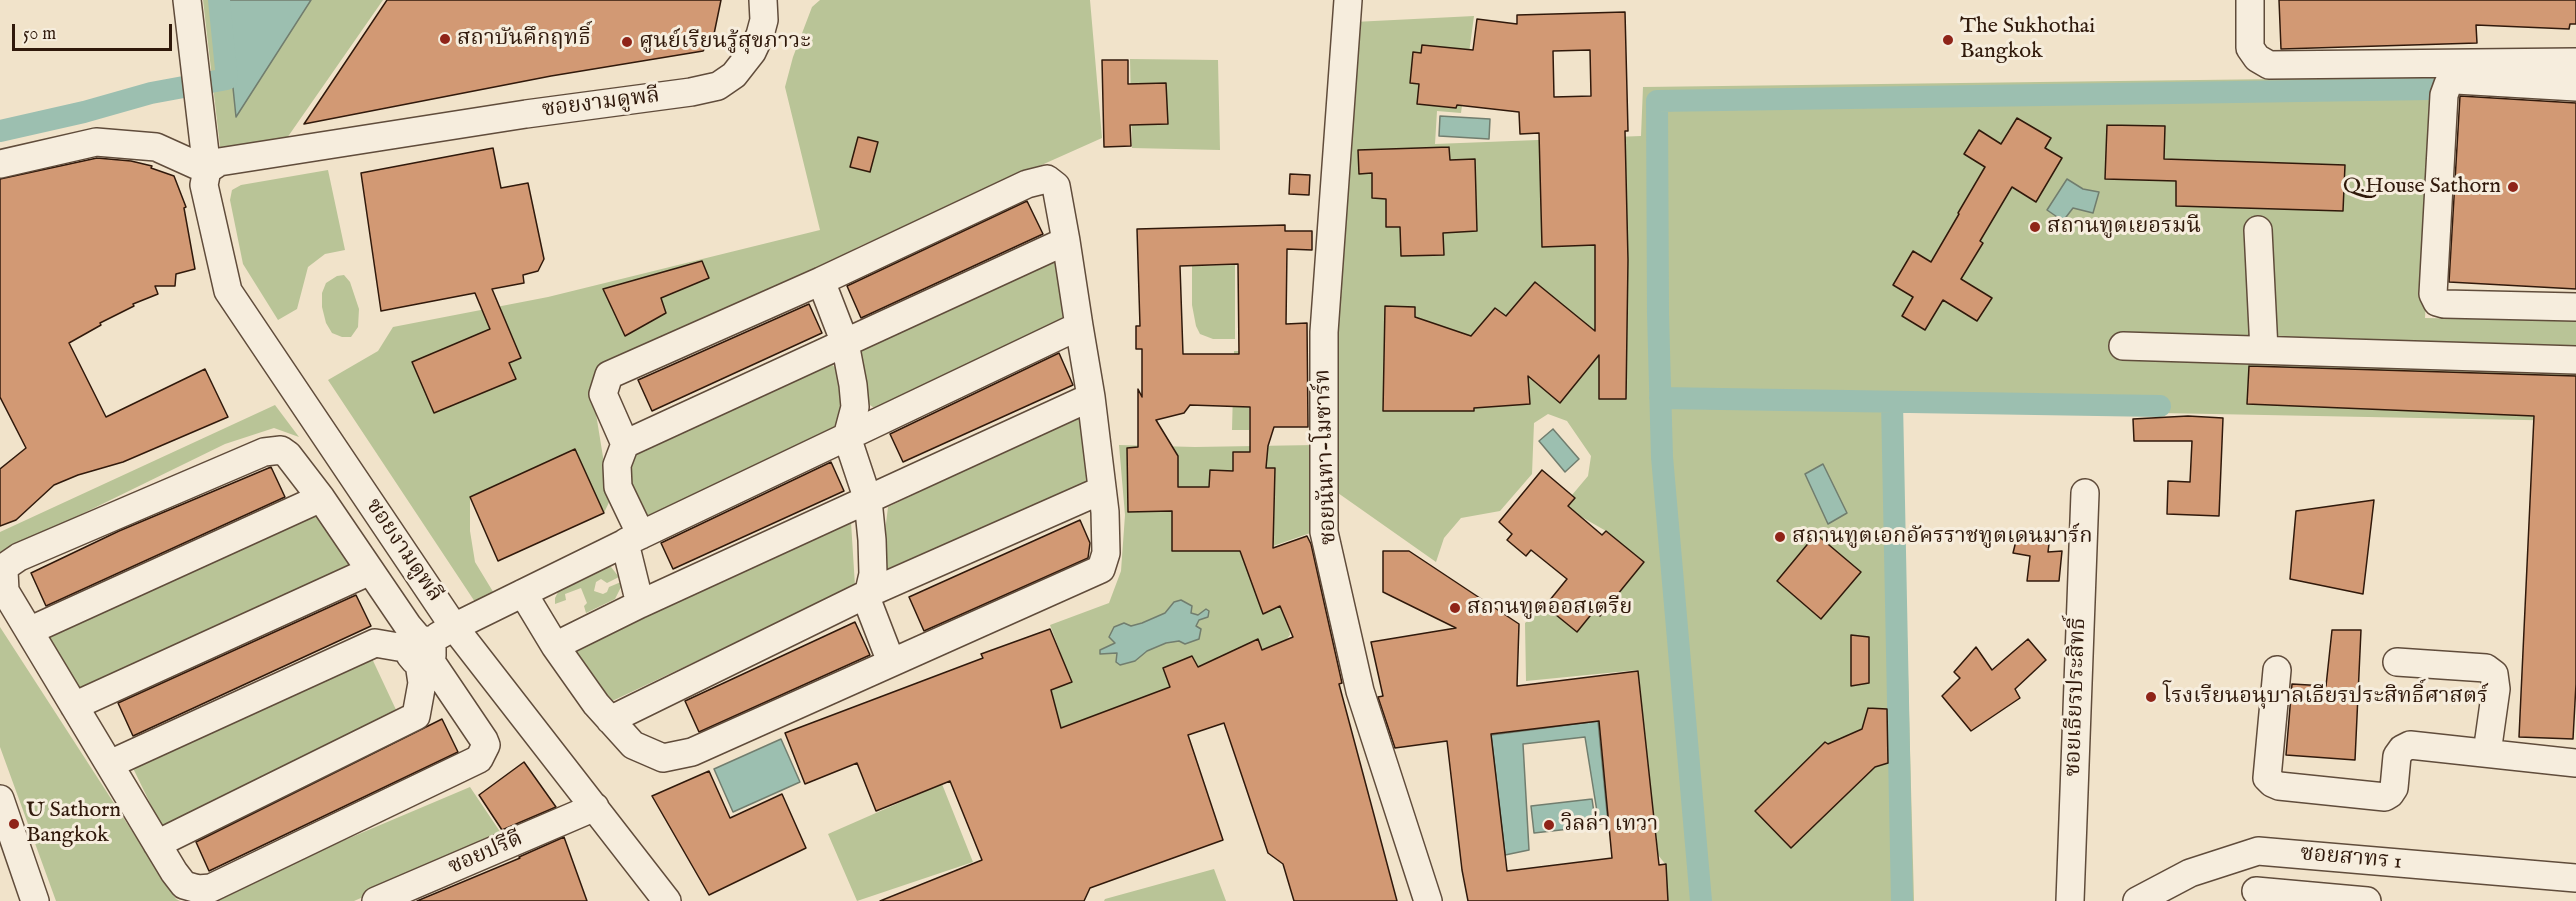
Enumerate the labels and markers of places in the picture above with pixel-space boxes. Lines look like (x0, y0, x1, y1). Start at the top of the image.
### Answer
place label: The Sukhothai Bangkok (1960, 14, 2095, 66)
place label: สถาบันคึกฤทธิ์ (457, 26, 591, 52)
place label: ศูนย์เรียนรู้สุขภาวะ (639, 29, 811, 55)
marker: สถาบันคึกฤทธิ์ (438, 32, 452, 46)
marker: The Sukhothai Bangkok (1941, 33, 1955, 47)
marker: ศูนย์เรียนรู้สุขภาวะ (620, 35, 634, 49)
place label: Q.House Sathorn (2343, 174, 2501, 200)
marker: Q.House Sathorn (2506, 180, 2520, 194)
place label: สถานทูตเยอรมนี (2047, 214, 2201, 240)
marker: สถานทูตเยอรมนี (2028, 220, 2042, 234)
place label: สถานทูตเอกอัครราชทูตเดนมาร์ก (1792, 524, 2093, 550)
marker: สถานทูตเอกอัครราชทูตเดนมาร์ก (1773, 530, 1787, 544)
place label: สถานทูตออสเตรีย (1467, 595, 1632, 621)
marker: สถานทูตออสเตรีย (1448, 601, 1462, 615)
place label: โรงเรียนอนุบาลเธียรประสิทธิ์ศาสตร์ (2163, 684, 2488, 710)
marker: โรงเรียนอนุบาลเธียรประสิทธิ์ศาสตร์ (2144, 690, 2158, 704)
place label: U Sathorn Bangkok (26, 798, 121, 849)
place label: วิลล่า เทวา (1561, 812, 1658, 838)
marker: U Sathorn Bangkok (7, 817, 21, 831)
marker: วิลล่า เทวา (1542, 818, 1556, 832)

